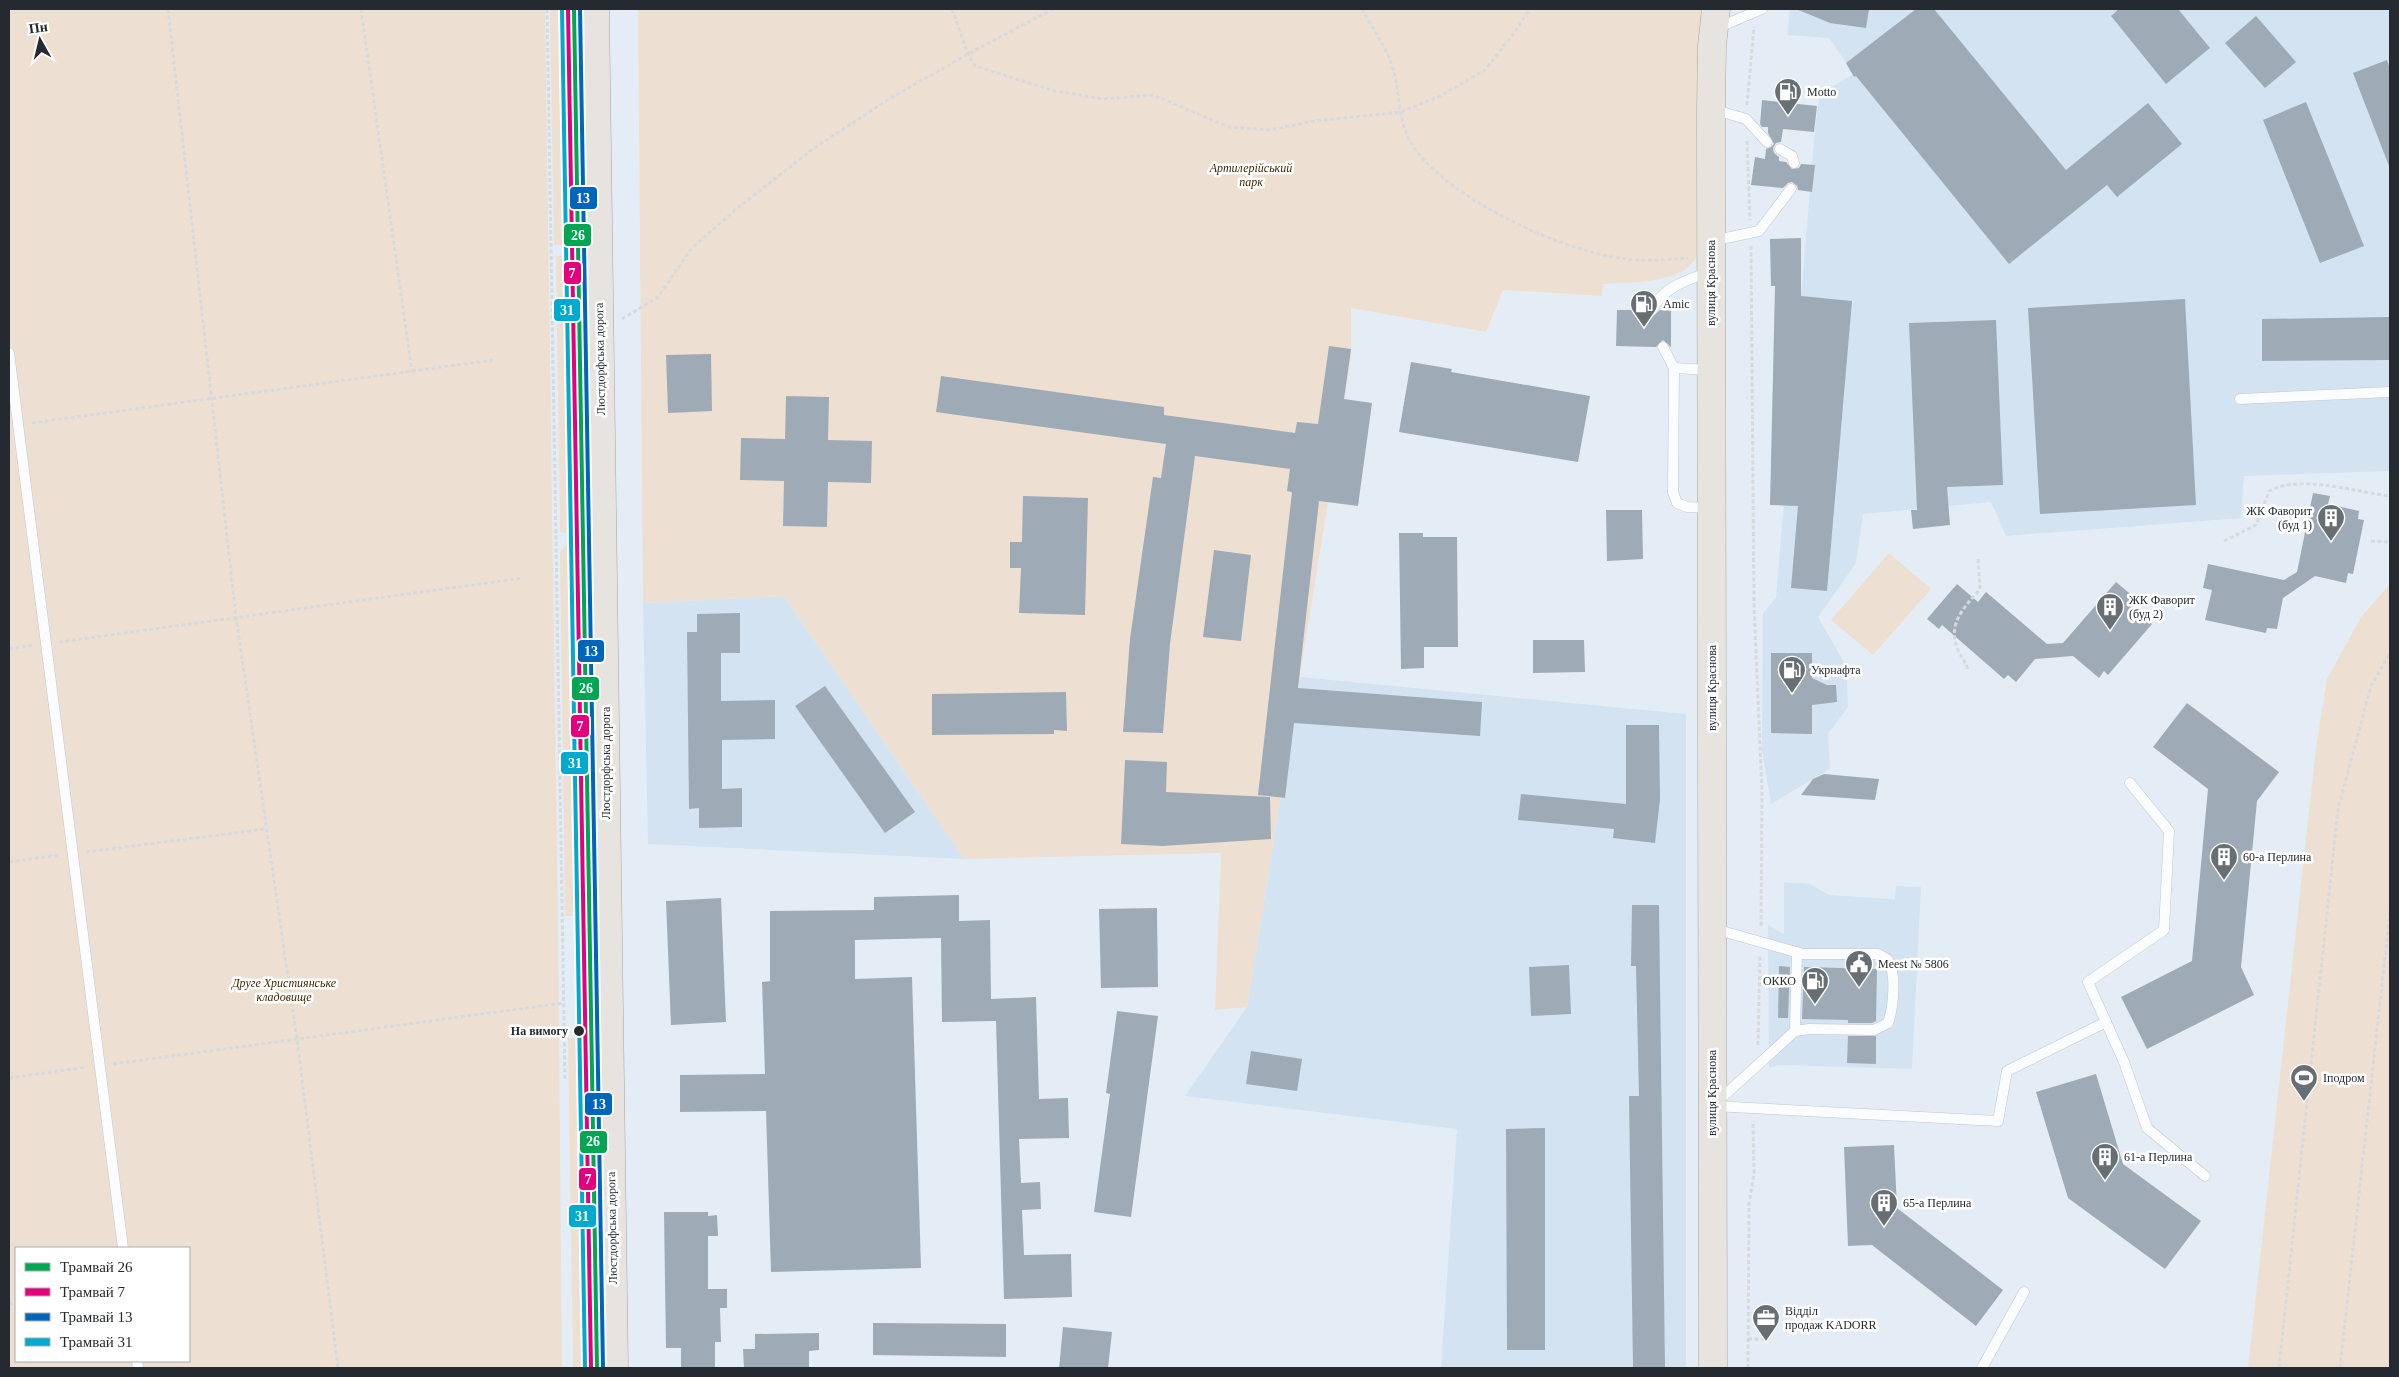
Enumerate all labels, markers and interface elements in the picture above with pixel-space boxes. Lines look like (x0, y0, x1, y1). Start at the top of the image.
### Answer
north arrow (15, 15, 65, 65)
text: Пн (28, 19, 49, 36)
fuel station icon: Motto (1773, 77, 1803, 116)
place label: Motto (1807, 85, 1836, 99)
park label: Артилерійський парк (1209, 161, 1292, 189)
line badge: 13 (569, 186, 598, 210)
text: 13 (576, 191, 590, 206)
line badge: 26 (563, 223, 592, 247)
text: 26 (571, 228, 585, 243)
street label: вулиця Краснова (1704, 239, 1718, 326)
line badge: 7 (563, 261, 582, 285)
text: 7 (569, 266, 576, 281)
fuel station icon: Amic (1629, 289, 1659, 328)
place label: Amic (1663, 297, 1690, 311)
line badge: 31 (553, 298, 581, 322)
street label: Люстдорфська дорога (592, 302, 608, 415)
text: 31 (560, 303, 574, 318)
building icon: ЖК Фаворит (буд 1) (2316, 503, 2346, 542)
place label: ЖК Фаворит (буд 1) (2246, 504, 2313, 532)
building icon: ЖК Фаворит (буд 2) (2095, 592, 2125, 631)
place label: ЖК Фаворит (буд 2) (2129, 593, 2196, 621)
line badge: 13 (577, 639, 605, 663)
text: 13 (584, 644, 598, 659)
street label: вулиця Краснова (1705, 644, 1719, 731)
fuel station icon: Укрнафта (1777, 655, 1807, 694)
place label: Укрнафта (1811, 663, 1861, 677)
line badge: 26 (571, 676, 600, 701)
text: 26 (579, 681, 593, 696)
street label: Люстдорфська дорога (599, 706, 613, 819)
line badge: 7 (570, 714, 590, 738)
text: 7 (577, 719, 584, 734)
line badge: 31 (560, 751, 589, 775)
text: 31 (568, 756, 582, 771)
building icon: 60-а Перлина (2209, 842, 2239, 881)
place label: 60-а Перлина (2243, 850, 2312, 864)
public building icon: Meest № 5806 (1844, 949, 1874, 988)
place label: Meest № 5806 (1878, 957, 1949, 971)
fuel station icon: ОККО (1800, 966, 1830, 1005)
place label: ОККО (1763, 974, 1796, 988)
park label: Друге Християнське кладовище (231, 976, 337, 1004)
place label: На вимогу (511, 1024, 568, 1038)
marker: На вимогу (572, 1024, 586, 1038)
street label: вулиця Краснова (1705, 1049, 1719, 1136)
sports icon: Іподром (2289, 1063, 2319, 1102)
place label: Іподром (2323, 1071, 2365, 1085)
line badge: 13 (584, 1092, 613, 1116)
text: 13 (592, 1097, 606, 1112)
line badge: 26 (579, 1130, 608, 1154)
text: 26 (586, 1134, 600, 1149)
building icon: 61-а Перлина (2090, 1142, 2120, 1181)
place label: 61-а Перлина (2124, 1150, 2193, 1164)
line badge: 7 (578, 1167, 597, 1191)
street label: Люстдорфська дорога (604, 1171, 620, 1284)
text: 7 (585, 1172, 592, 1187)
building icon: 65-а Перлина (1869, 1188, 1899, 1227)
place label: 65-а Перлина (1903, 1196, 1972, 1210)
line badge: 31 (568, 1204, 597, 1228)
text: 31 (575, 1209, 589, 1224)
legend (15, 1247, 190, 1362)
text: Трамвай 26 (60, 1259, 133, 1275)
text: Трамвай 7 (60, 1284, 126, 1300)
office icon: Відділ продаж KADORR (1751, 1303, 1781, 1342)
place label: Відділ продаж KADORR (1785, 1304, 1876, 1332)
text: Трамвай 13 (60, 1309, 133, 1325)
text: Трамвай 31 (60, 1334, 133, 1350)

